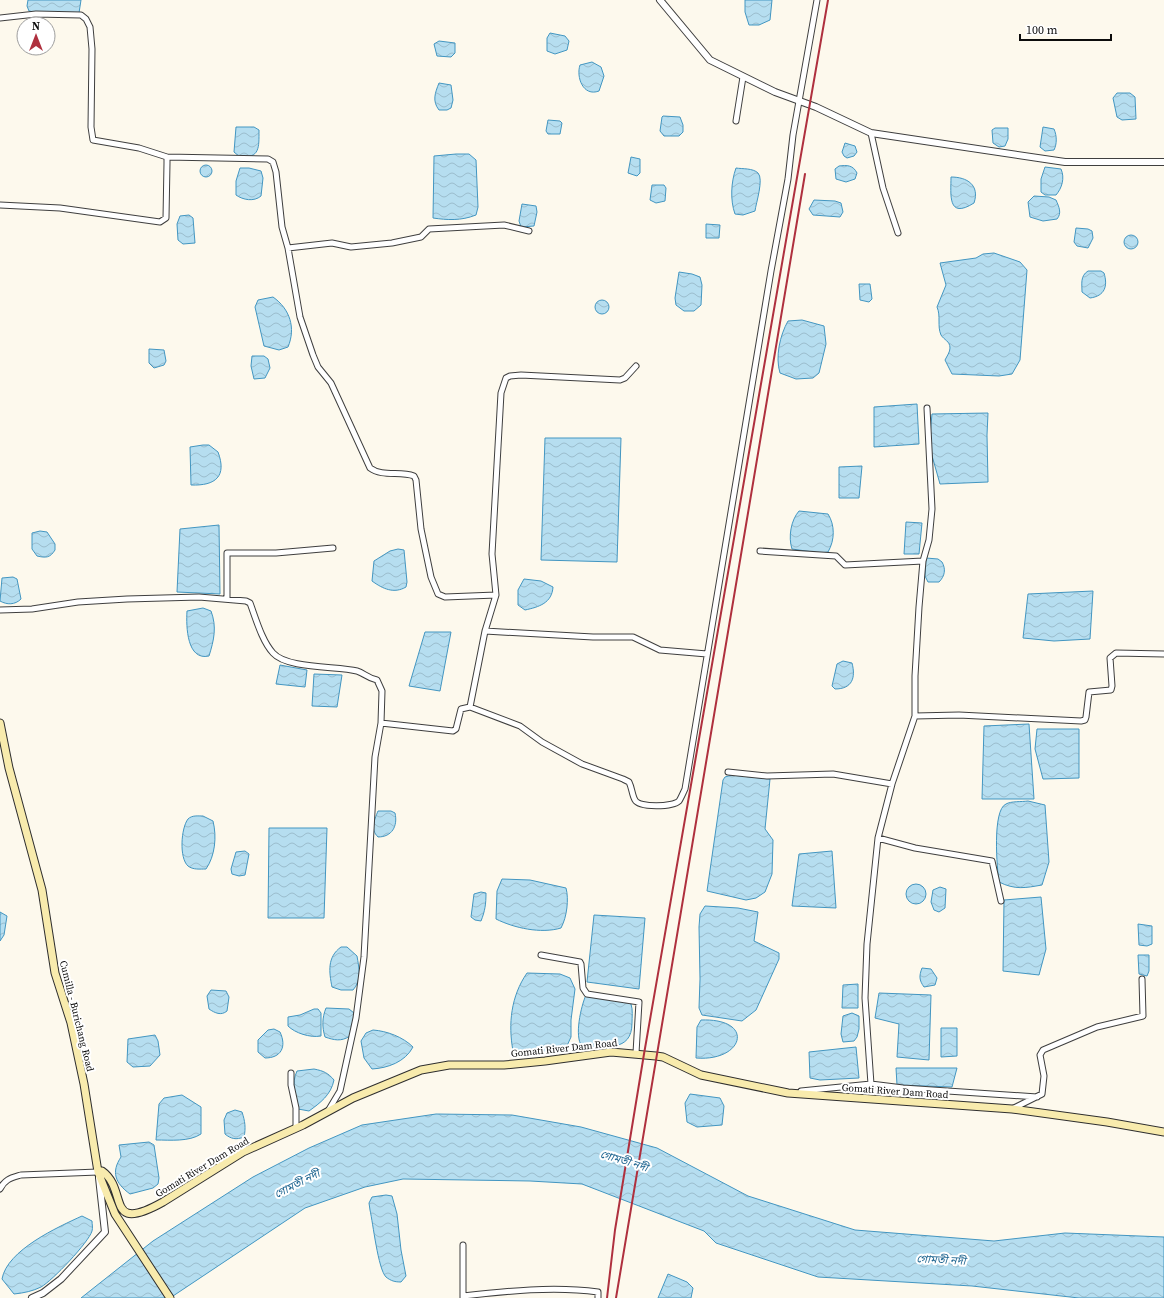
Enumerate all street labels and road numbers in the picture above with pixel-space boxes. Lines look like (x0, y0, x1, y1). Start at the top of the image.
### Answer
street label: Cumilla - Burichang Road (57, 959, 97, 1073)
street label: Gomati River Dam Road (510, 1036, 618, 1060)
street label: Gomati River Dam Road (841, 1081, 949, 1101)
street label: Gomati River Dam Road (153, 1134, 251, 1200)

